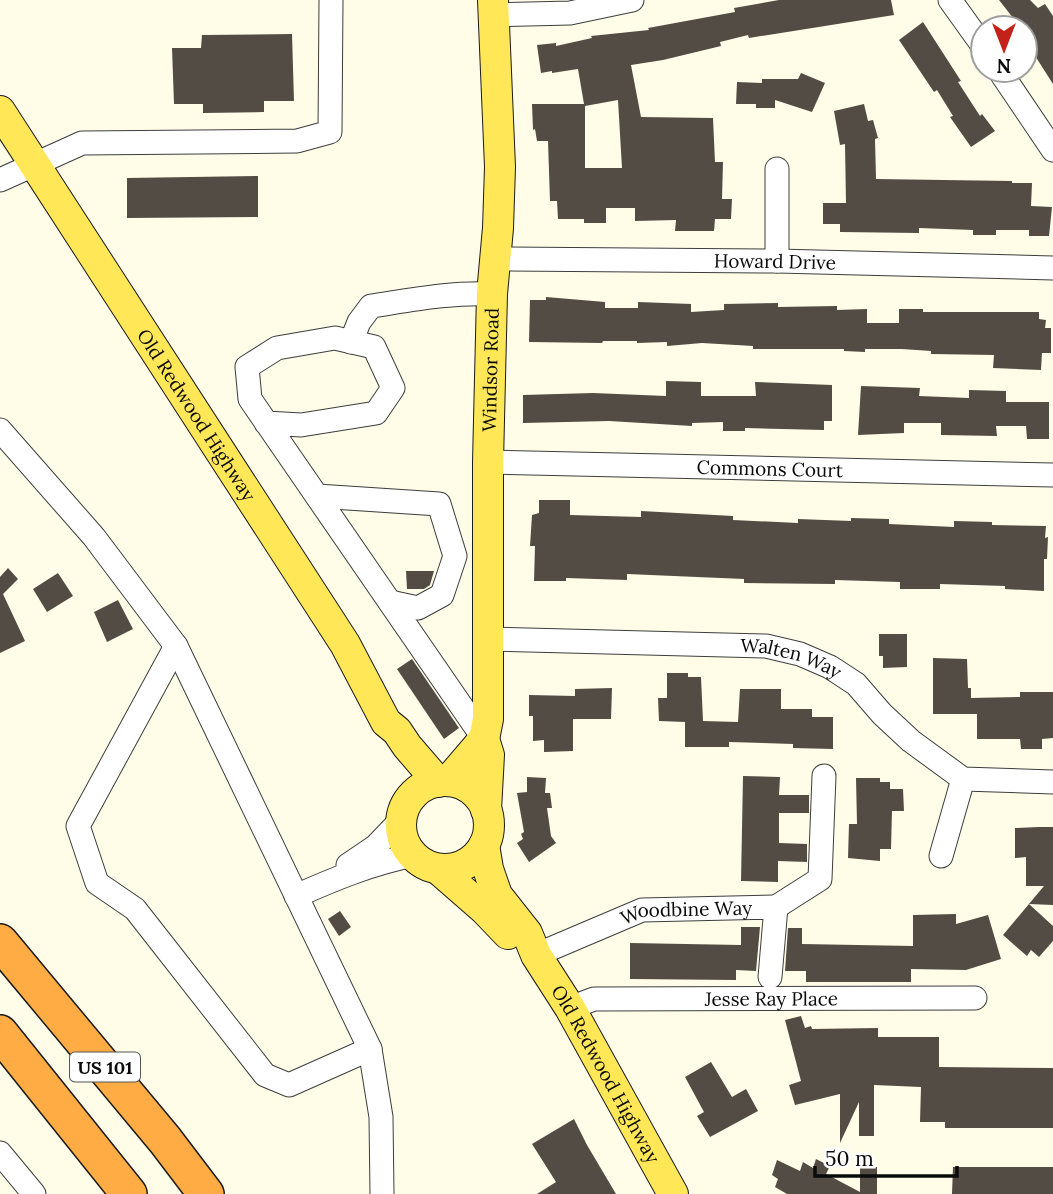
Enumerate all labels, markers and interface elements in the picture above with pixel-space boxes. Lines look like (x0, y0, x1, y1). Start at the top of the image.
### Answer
north arrow (969, 14, 1039, 84)
text: N (996, 54, 1011, 78)
street label: Howard Drive (714, 249, 836, 274)
street label: Windsor Road (477, 307, 504, 432)
street label: Old Redwood Highway (132, 324, 261, 506)
street label: Commons Court (696, 455, 844, 482)
street label: Walten Way (740, 633, 847, 684)
street label: Woodbine Way (616, 896, 753, 930)
street label: Old Redwood Highway (546, 980, 665, 1167)
street label: Jesse Ray Place (704, 986, 838, 1011)
road number: US 101 (70, 1052, 140, 1082)
scale bar (815, 1134, 957, 1178)
text: 50 m (825, 1145, 874, 1172)

